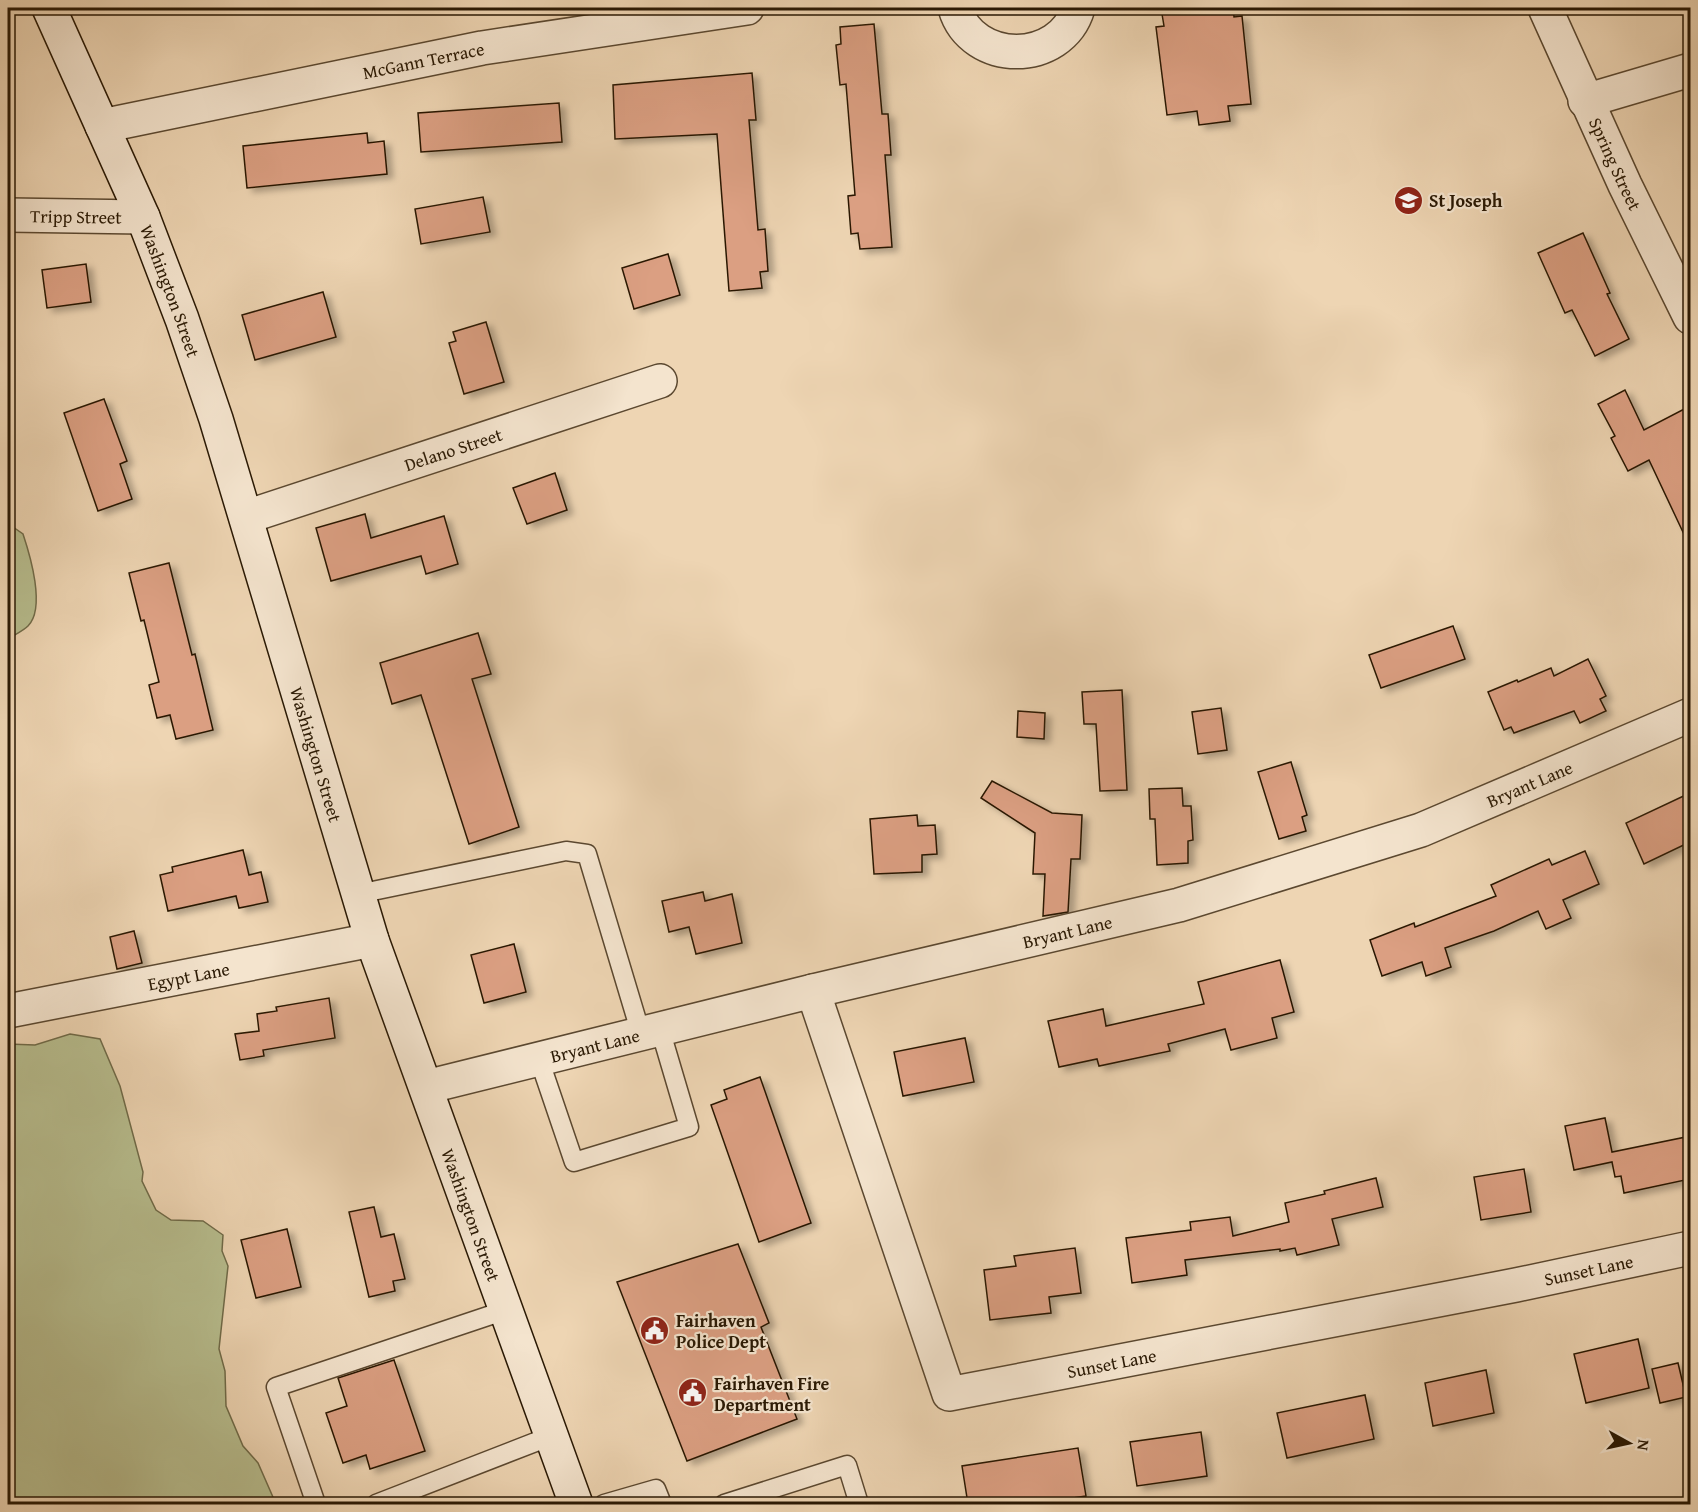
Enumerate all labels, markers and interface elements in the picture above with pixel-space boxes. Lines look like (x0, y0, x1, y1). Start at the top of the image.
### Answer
street label: McGann Terrace (360, 34, 487, 86)
street label: Spring Street (1583, 113, 1649, 215)
school or university icon: St Joseph (1392, 184, 1424, 216)
place label: St Joseph (1429, 187, 1503, 214)
street label: Tripp Street (30, 202, 123, 230)
street label: Washington Street (134, 221, 208, 361)
street label: Delano Street (401, 420, 506, 478)
street label: Washington Street (283, 683, 350, 826)
street label: Bryant Lane (1482, 753, 1577, 814)
street label: Bryant Lane (1020, 908, 1115, 955)
street label: Egypt Lane (145, 955, 232, 997)
street label: Bryant Lane (547, 1021, 642, 1069)
street label: Washington Street (435, 1144, 508, 1286)
street label: Sunset Lane (1542, 1247, 1636, 1292)
place label: Fairhaven Police Dept (676, 1307, 766, 1355)
public building icon: Fairhaven Police Dept (639, 1314, 671, 1346)
street label: Sunset Lane (1065, 1341, 1159, 1385)
place label: Fairhaven Fire Department (714, 1370, 829, 1418)
public building icon: Fairhaven Fire Department (677, 1377, 709, 1409)
north arrow (1599, 1413, 1659, 1473)
text: N (1631, 1438, 1656, 1452)

